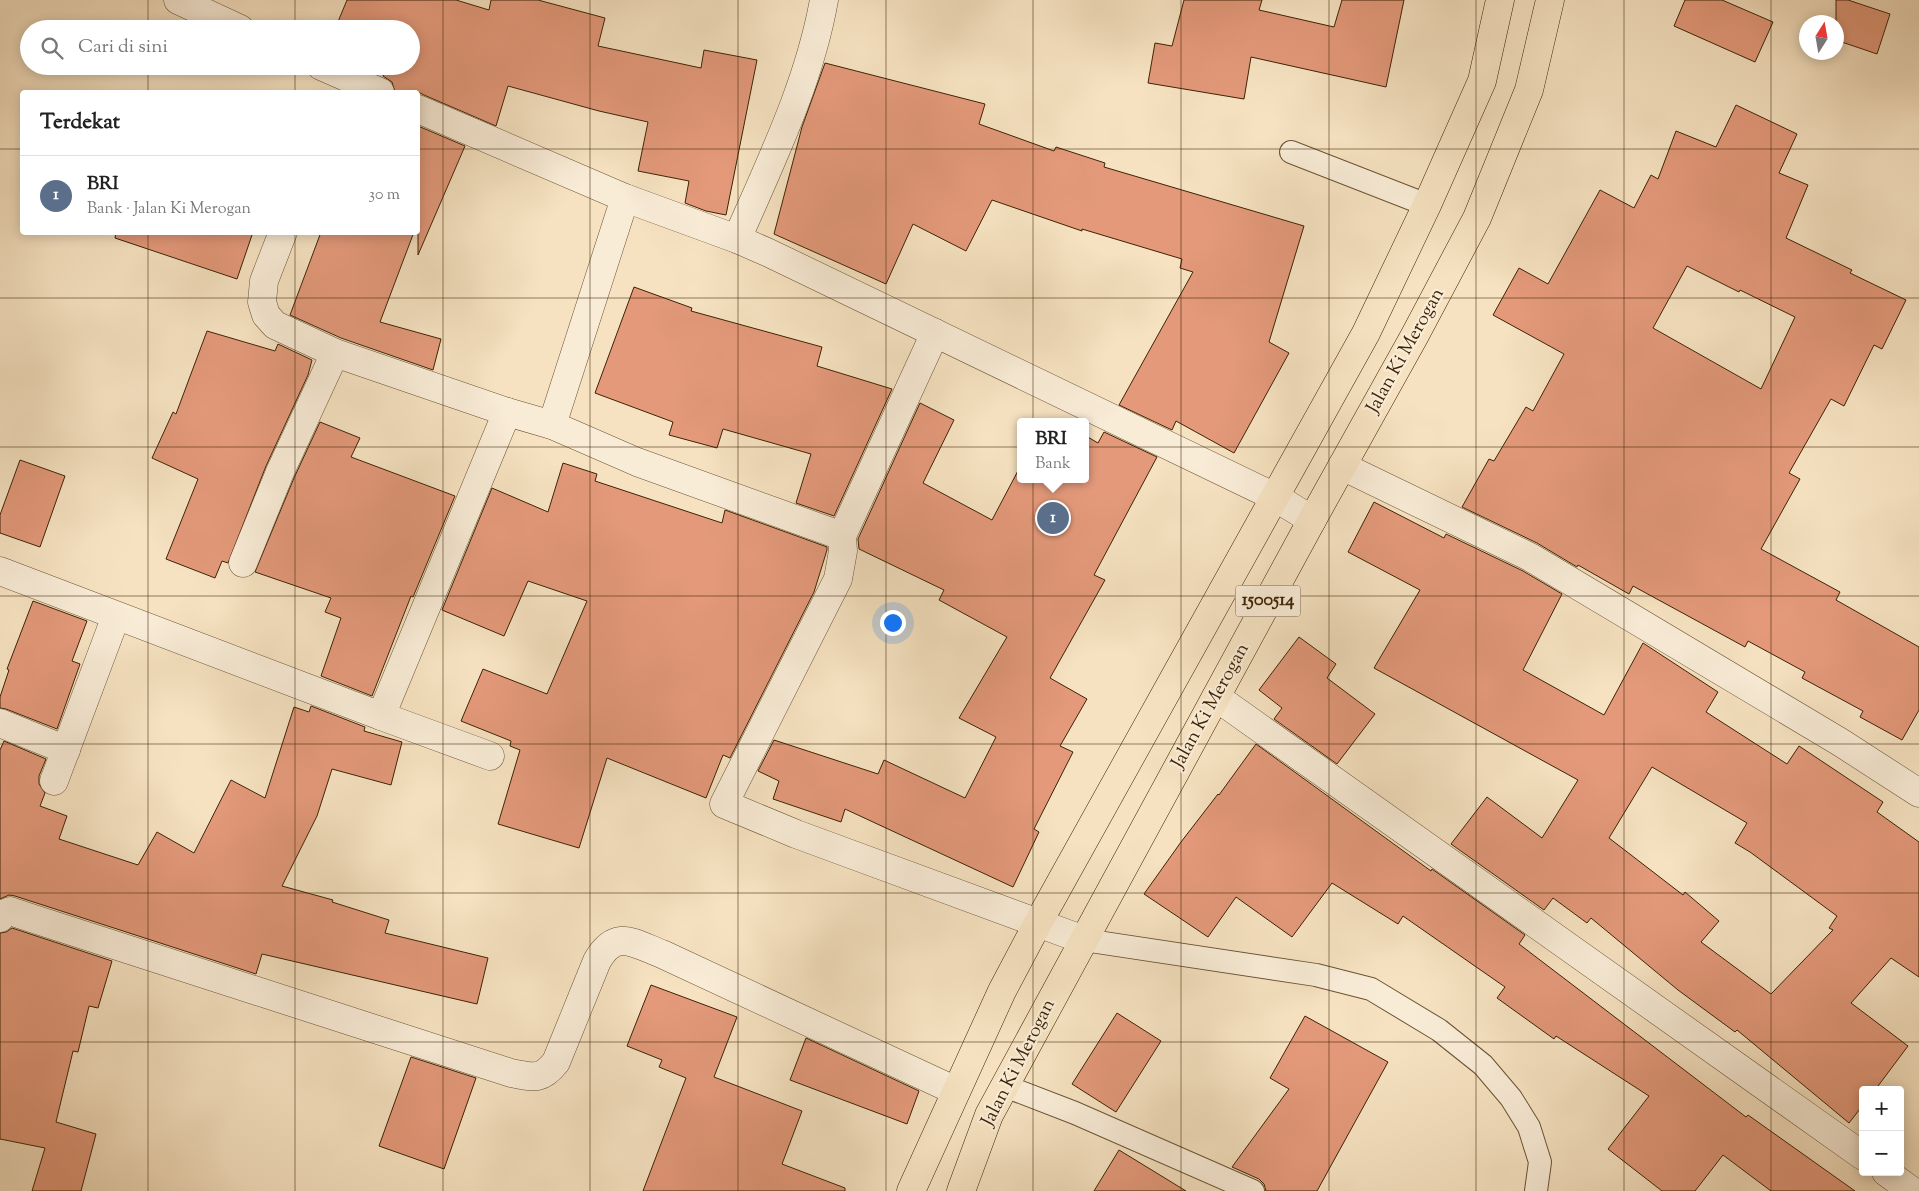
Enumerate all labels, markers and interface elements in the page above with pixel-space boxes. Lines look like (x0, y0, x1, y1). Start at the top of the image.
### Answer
north arrow (1799, 15, 1844, 60)
search box (20, 20, 420, 75)
icon: search (38, 34, 66, 62)
text: Cari di sini (78, 34, 168, 61)
text: Terdekat (40, 108, 120, 138)
text: BRI (87, 171, 119, 198)
text: 1 (53, 184, 59, 207)
text: 30 m (369, 184, 400, 207)
text: Bank · Jalan Ki Merogan (87, 198, 251, 221)
street label: Jalan Ki Merogan (1360, 283, 1452, 419)
popup (1017, 418, 1089, 483)
text: BRI (1035, 426, 1067, 453)
text: Bank (1035, 453, 1071, 476)
pin: 1 (1037, 499, 1069, 537)
road number: 1500514 (1236, 586, 1300, 616)
your location (880, 610, 906, 636)
street label: Jalan Ki Merogan (1165, 638, 1257, 774)
street label: Jalan Ki Merogan (975, 995, 1063, 1132)
map controls (1859, 1086, 1904, 1176)
button: + (1859, 1086, 1904, 1131)
button: − (1859, 1131, 1904, 1176)

